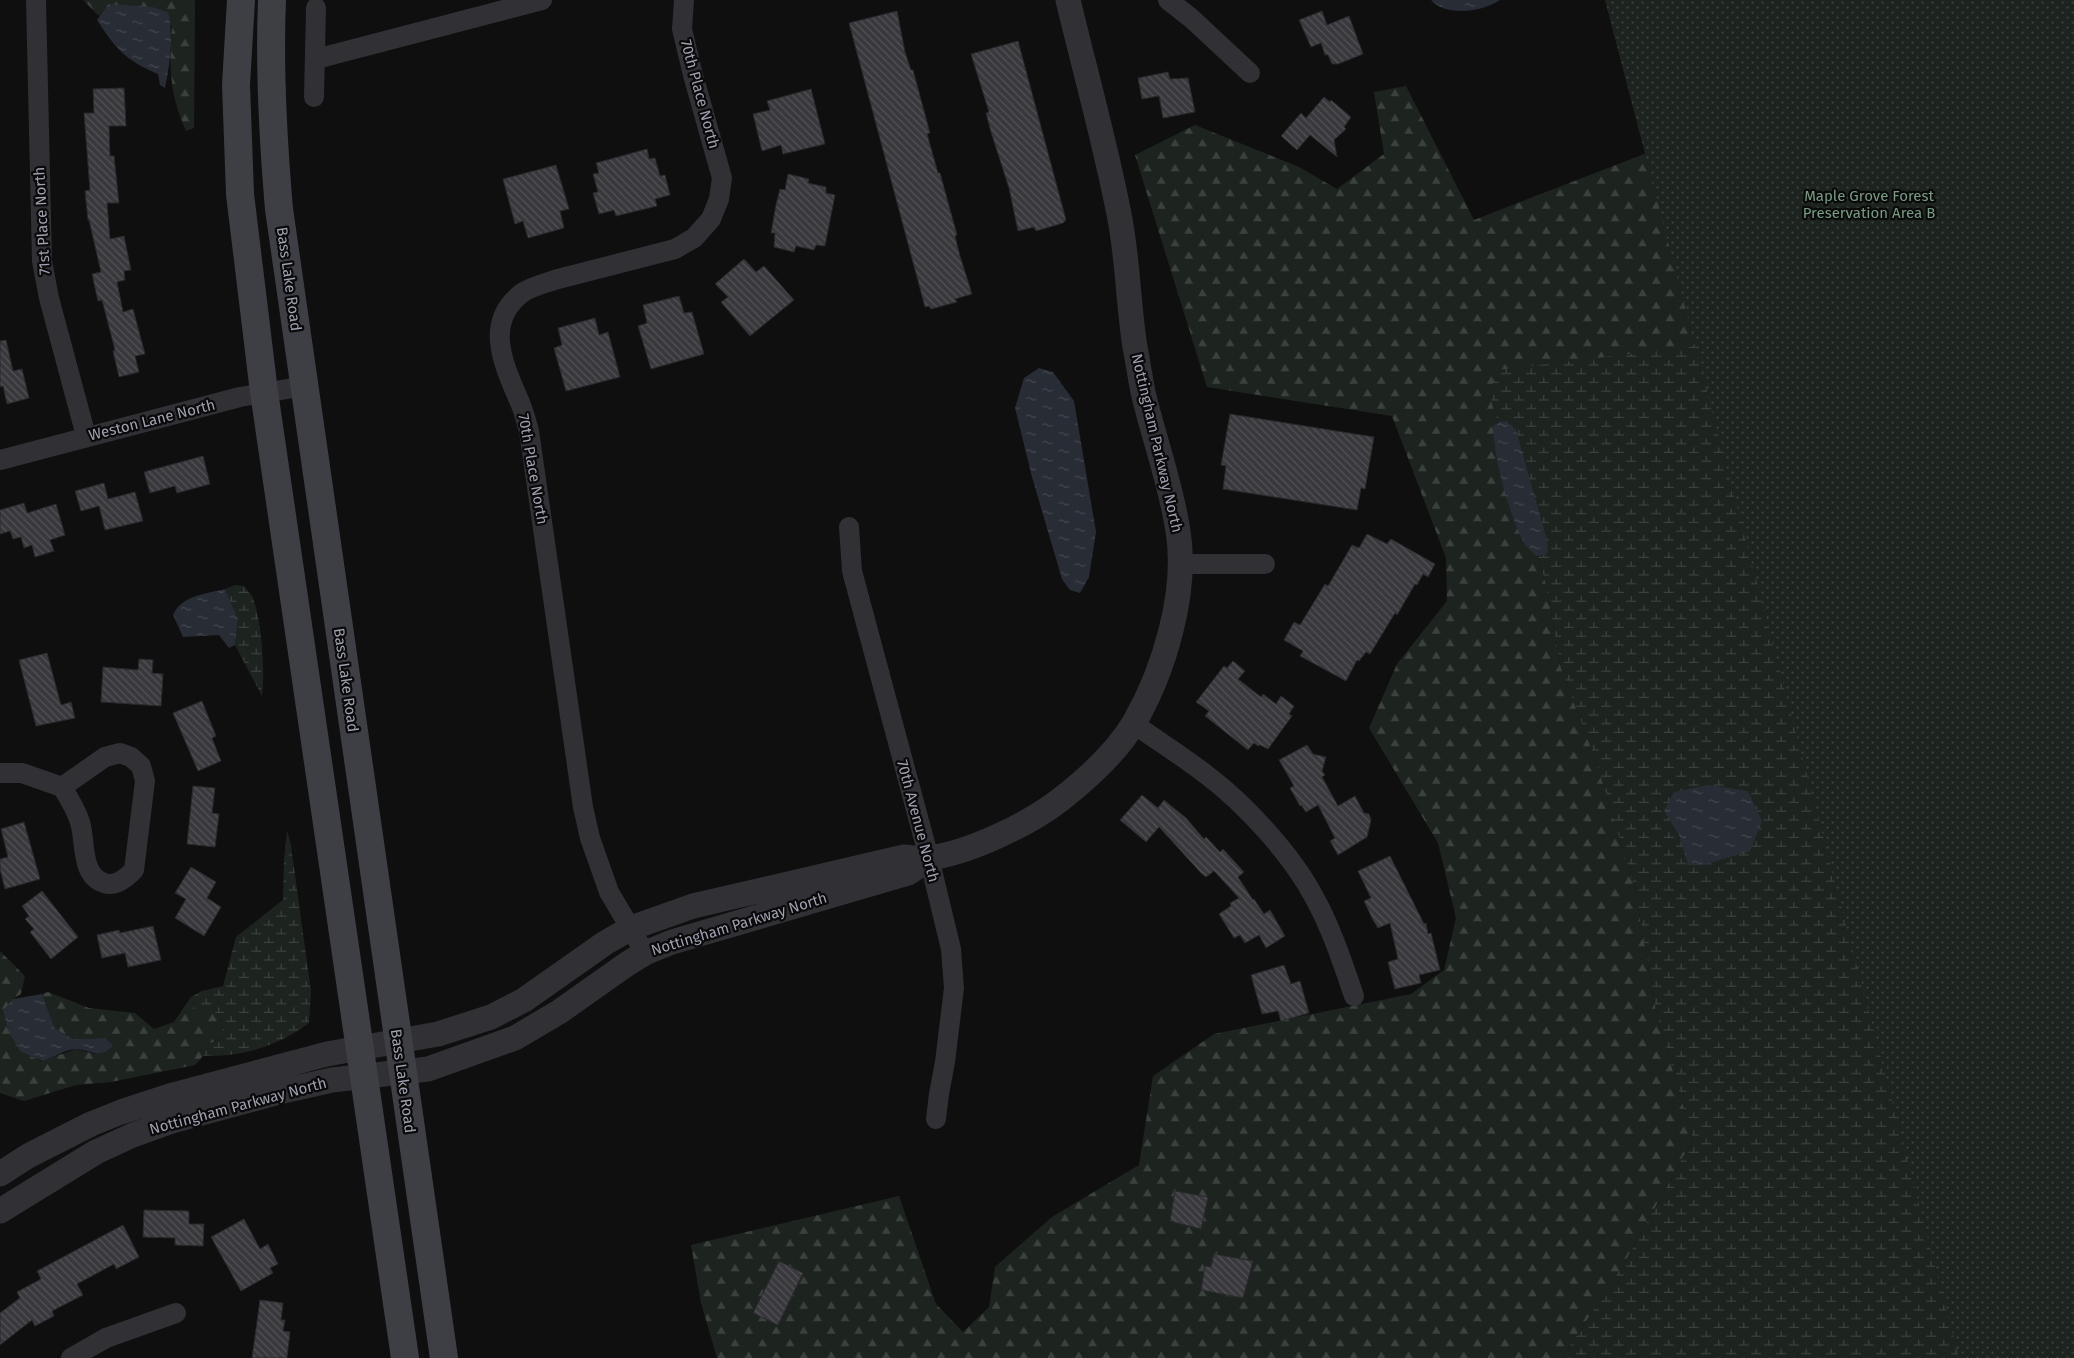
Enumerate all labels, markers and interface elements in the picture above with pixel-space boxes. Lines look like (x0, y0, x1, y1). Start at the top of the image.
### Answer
street label: 70th Place North (677, 38, 723, 150)
street label: 71st Place North (30, 166, 54, 276)
park label: Maple Grove Forest Preservation Area B (1803, 187, 1935, 222)
street label: Bass Lake Road (273, 226, 305, 332)
street label: Nottingham Parkway North (1128, 352, 1186, 534)
street label: Weston Lane North (87, 396, 217, 444)
street label: 70th Place North (514, 412, 552, 526)
street label: Bass Lake Road (330, 627, 362, 733)
street label: 70th Avenue North (893, 758, 943, 884)
street label: Nottingham Parkway North (649, 889, 829, 959)
street label: Bass Lake Road (387, 1028, 419, 1134)
street label: Nottingham Parkway North (147, 1074, 329, 1138)

